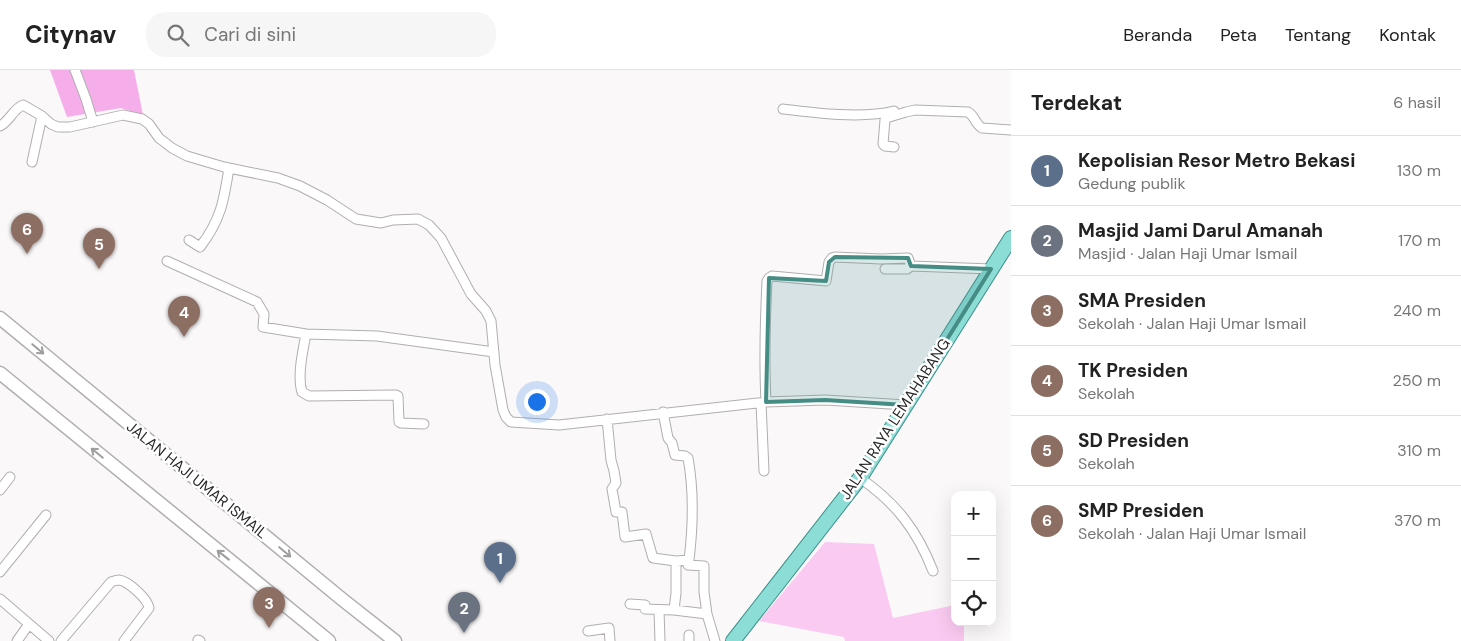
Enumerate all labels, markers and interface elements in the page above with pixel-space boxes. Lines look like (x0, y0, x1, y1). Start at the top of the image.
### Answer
search box (146, 12, 496, 57)
text: Citynav (25, 19, 116, 50)
icon: search (164, 21, 192, 49)
text: Cari di sini (204, 22, 296, 47)
text: Beranda (1123, 23, 1192, 47)
text: Peta (1220, 23, 1257, 47)
text: Tentang (1285, 23, 1351, 47)
text: Kontak (1379, 23, 1436, 47)
text: Terdekat (1031, 89, 1122, 117)
text: 6 hasil (1393, 92, 1441, 113)
text: Kepolisian Resor Metro Bekasi (1078, 148, 1355, 173)
text: 1 (1044, 160, 1050, 181)
text: 130 m (1397, 160, 1441, 181)
text: Gedung publik (1078, 173, 1185, 194)
pin: 6 (11, 213, 43, 254)
text: Masjid Jami Darul Amanah (1078, 218, 1323, 243)
pin: 5 (83, 228, 115, 269)
text: 2 (1042, 230, 1052, 251)
text: 170 m (1398, 230, 1441, 251)
text: Masjid · Jalan Haji Umar Ismail (1078, 243, 1297, 264)
text: SMA Presiden (1078, 288, 1206, 313)
pin: 4 (168, 296, 200, 337)
text: 3 (1042, 300, 1052, 321)
text: 240 m (1393, 300, 1441, 321)
text: Sekolah · Jalan Haji Umar Ismail (1078, 313, 1306, 334)
street label: JALAN RAYA LEMAHABANG (835, 335, 955, 503)
one-way arrow (31, 343, 44, 354)
text: TK Presiden (1078, 358, 1188, 383)
text: 4 (1042, 370, 1052, 391)
text: 250 m (1393, 370, 1441, 391)
text: Sekolah (1078, 383, 1135, 404)
your location (524, 389, 550, 415)
street label: JALAN HAJI UMAR ISMAIL (122, 417, 272, 543)
text: SD Presiden (1078, 428, 1189, 453)
text: 5 (1042, 440, 1052, 461)
text: 310 m (1397, 440, 1441, 461)
one-way arrow (91, 447, 104, 458)
text: Sekolah (1078, 453, 1135, 474)
map controls (951, 491, 996, 626)
button: + (951, 491, 996, 536)
text: SMP Presiden (1078, 498, 1204, 523)
text: 6 (1042, 510, 1052, 531)
text: 370 m (1394, 510, 1441, 531)
text: Sekolah · Jalan Haji Umar Ismail (1078, 523, 1306, 544)
button: − (951, 536, 996, 581)
pin: 1 (484, 542, 516, 583)
one-way arrow (278, 546, 291, 558)
one-way arrow (217, 550, 230, 561)
button: locate (951, 581, 996, 626)
pin: 3 (253, 587, 285, 628)
pin: 2 (448, 592, 480, 633)

